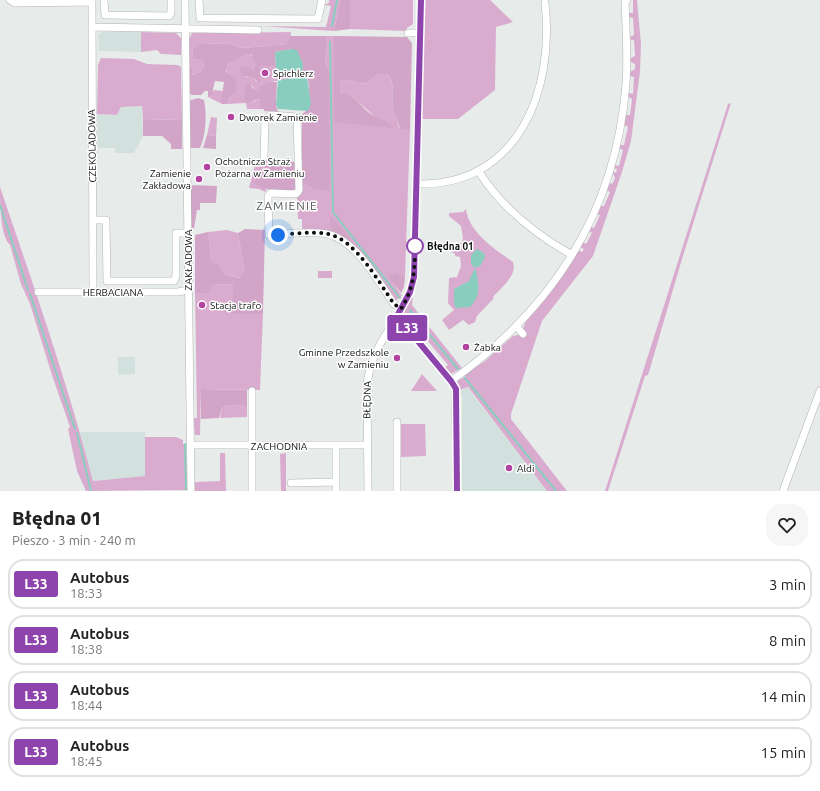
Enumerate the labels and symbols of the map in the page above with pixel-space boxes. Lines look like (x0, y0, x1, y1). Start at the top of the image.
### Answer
marker: Spichlerz (260, 68, 270, 78)
place label: Spichlerz (273, 68, 314, 79)
street label: CZEKOLADOWA (86, 109, 98, 183)
marker: Dworek Zamienie (226, 112, 236, 122)
place label: Dworek Zamienie (239, 112, 317, 123)
place label: Ochotnicza Straż Pożarna w Zamieniu (215, 156, 305, 179)
marker: Ochotnicza Straż Pożarna w Zamieniu (202, 162, 212, 172)
place label: Zamienie Zakładowa (143, 168, 191, 191)
marker: Zamienie Zakładowa (194, 174, 204, 184)
district label: ZAMIENIE (256, 199, 318, 212)
your location (268, 225, 288, 245)
street label: ZAKŁADOWA (183, 229, 194, 290)
marker: Błędna 01 (406, 237, 424, 255)
place label: Błędna 01 (427, 241, 474, 253)
street label: HERBACIANA (83, 287, 144, 298)
marker: Stacja trafo (197, 300, 207, 310)
place label: Stacja trafo (210, 300, 261, 311)
line badge: L33 (384, 315, 430, 341)
marker: Żabka (461, 342, 471, 352)
place label: Żabka (474, 342, 501, 353)
place label: Gminne Przedszkole w Zamieniu (299, 347, 389, 370)
marker: Gminne Przedszkole w Zamieniu (392, 353, 402, 363)
street label: BŁĘDNA (361, 380, 373, 419)
street label: ZACHODNIA (251, 441, 308, 452)
marker: Aldi (504, 463, 514, 473)
place label: Aldi (517, 463, 534, 474)

